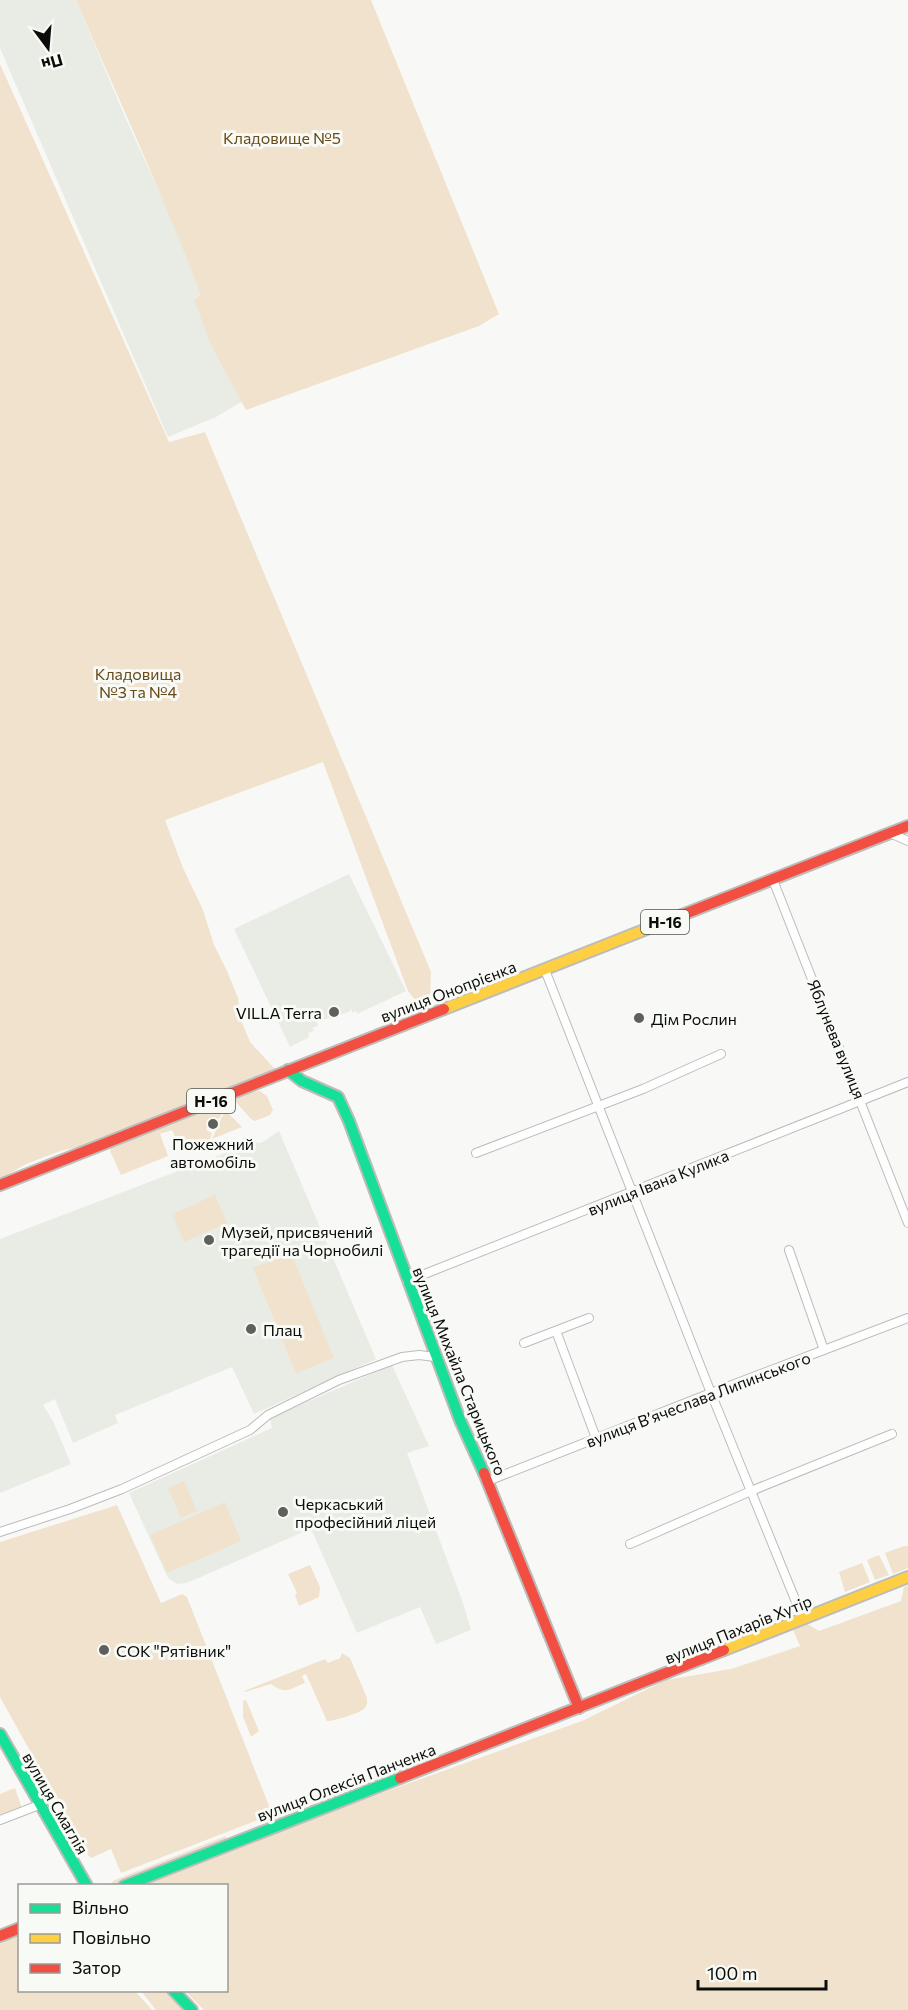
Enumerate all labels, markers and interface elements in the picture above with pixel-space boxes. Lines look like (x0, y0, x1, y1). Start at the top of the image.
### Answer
north arrow (18, 18, 78, 78)
text: Пн (39, 51, 65, 75)
park label: Кладовище №5 (223, 128, 341, 147)
park label: Кладовища №3 та №4 (95, 664, 181, 701)
road number: Н-16 (641, 910, 689, 934)
street label: вулиця Онопрієнка (378, 956, 518, 1026)
street label: Яблунева вулиця (804, 976, 870, 1102)
place label: VILLA Terra (236, 1003, 322, 1022)
marker: VILLA Terra (327, 1005, 341, 1019)
place label: Дім Рослин (651, 1009, 737, 1028)
marker: Дім Рослин (632, 1011, 646, 1025)
road number: Н-16 (187, 1089, 235, 1113)
marker: Пожежний автомобіль (206, 1117, 220, 1131)
place label: Пожежний автомобіль (170, 1134, 256, 1171)
street label: вулиця Івана Кулика (585, 1145, 731, 1219)
place label: Музей, присвячений трагедії на Чорнобилі (221, 1222, 383, 1259)
marker: Музей, присвячений трагедії на Чорнобилі (202, 1233, 216, 1247)
street label: вулиця Михайла Старицького (409, 1264, 511, 1478)
place label: Плац (263, 1320, 302, 1339)
marker: Плац (244, 1322, 258, 1336)
street label: вулиця Вʼячеслава Липинського (583, 1347, 813, 1451)
place label: Черкаський професійний ліцей (295, 1494, 436, 1531)
marker: Черкаський професійний ліцей (276, 1505, 290, 1519)
street label: вулиця Пахарів Хутір (662, 1591, 814, 1667)
place label: СОК "Рятівник" (116, 1641, 231, 1660)
marker: СОК "Рятівник" (97, 1643, 111, 1657)
street label: вулиця Олексія Панченка (254, 1739, 438, 1825)
street label: вулиця Смаглія (19, 1749, 93, 1857)
legend (18, 1884, 228, 1992)
text: Вільно (72, 1896, 129, 1918)
text: Повільно (72, 1926, 151, 1948)
scale bar (698, 1953, 826, 1991)
text: Затор (72, 1956, 121, 1978)
text: 100 m (707, 1962, 757, 1984)

